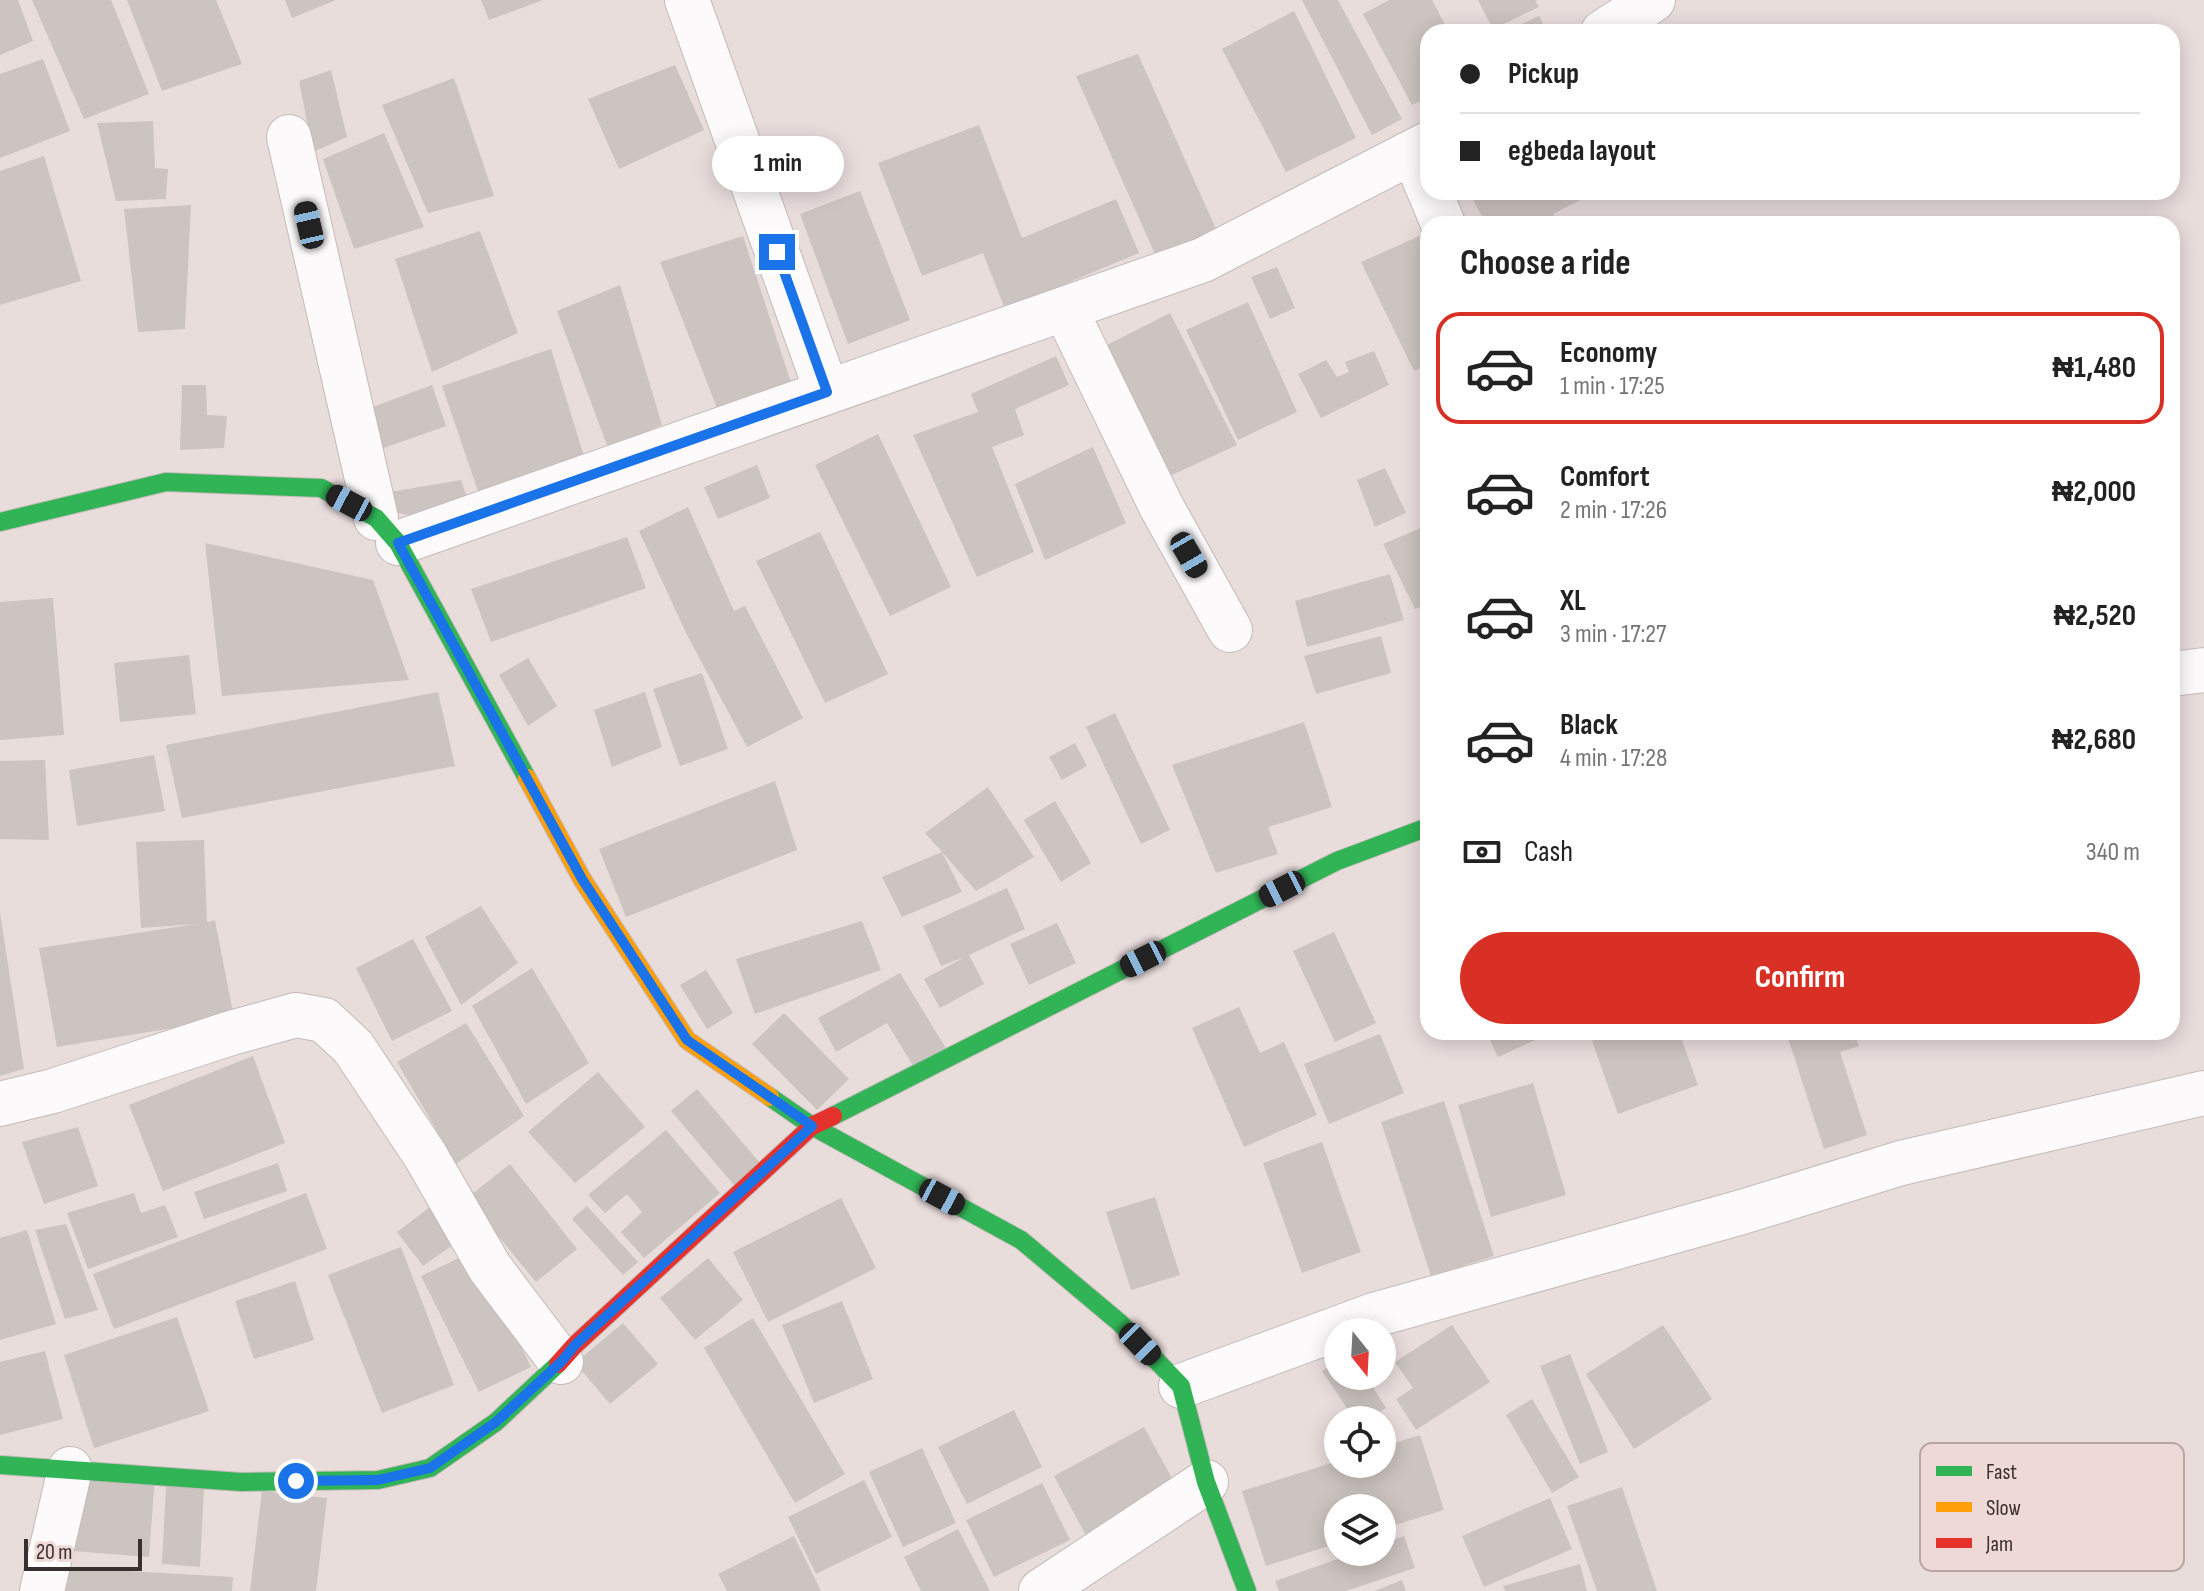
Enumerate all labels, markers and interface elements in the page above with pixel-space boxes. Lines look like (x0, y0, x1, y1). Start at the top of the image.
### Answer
text: Pickup (1508, 56, 1579, 92)
text: egbeda layout (1508, 133, 1656, 169)
callout: 1 min (711, 136, 843, 192)
text: 1 min (754, 148, 802, 179)
car (292, 199, 326, 251)
route end (759, 234, 795, 270)
text: Choose a ride (1460, 242, 1631, 285)
icon: car (1464, 332, 1536, 404)
text: Economy (1560, 335, 1657, 371)
text: ₦1,480 (2052, 350, 2136, 386)
text: 1 min · 17:25 (1560, 371, 1665, 402)
icon: car (1464, 456, 1536, 528)
text: Comfort (1560, 459, 1650, 495)
text: ₦2,000 (2052, 474, 2136, 510)
car (322, 481, 376, 525)
text: 2 min · 17:26 (1560, 495, 1667, 526)
car (1167, 528, 1211, 582)
icon: car (1464, 580, 1536, 652)
text: XL (1560, 583, 1586, 619)
text: ₦2,520 (2053, 598, 2136, 634)
text: 3 min · 17:27 (1560, 619, 1666, 650)
icon: car (1464, 704, 1536, 776)
text: Black (1560, 707, 1618, 743)
text: ₦2,680 (2052, 722, 2136, 758)
text: 4 min · 17:28 (1560, 743, 1667, 774)
icon: cash (1460, 830, 1504, 874)
text: Cash (1524, 834, 1573, 870)
text: 340 m (2086, 837, 2140, 868)
car (1255, 867, 1309, 911)
button: Confirm (1460, 932, 2140, 1024)
car (1116, 937, 1170, 981)
car (915, 1175, 969, 1219)
car (1115, 1318, 1165, 1370)
north arrow (1324, 1318, 1396, 1390)
map controls (1324, 1318, 1396, 1566)
button: locate (1324, 1406, 1396, 1478)
legend (1920, 1443, 2184, 1571)
text: Fast (1986, 1459, 2017, 1486)
route start (278, 1463, 314, 1499)
button: layers (1324, 1494, 1396, 1566)
text: Slow (1986, 1495, 2021, 1522)
text: Jam (1985, 1531, 2013, 1558)
scale bar (24, 1535, 142, 1571)
text: 20 m (36, 1539, 73, 1566)

